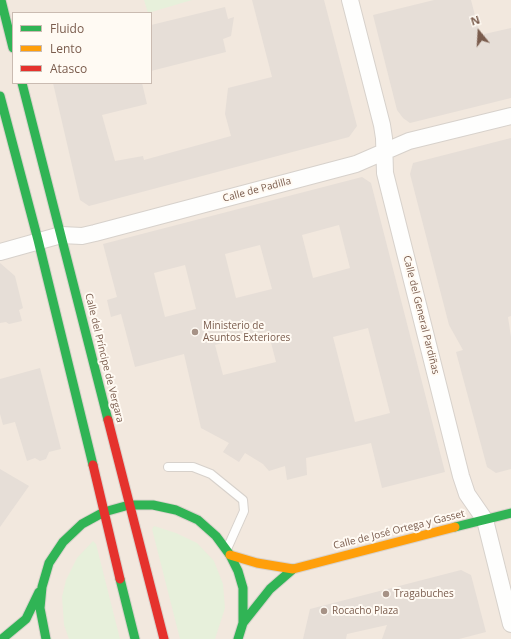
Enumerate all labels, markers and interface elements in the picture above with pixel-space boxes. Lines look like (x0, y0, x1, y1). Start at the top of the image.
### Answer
legend (12, 12, 152, 84)
north arrow (459, 12, 499, 52)
text: N (469, 12, 482, 29)
text: Fluido (50, 20, 84, 37)
text: Lento (50, 40, 82, 57)
text: Atasco (50, 60, 87, 77)
street label: Calle de Padilla (222, 175, 292, 205)
street label: Calle del General Pardiñas (400, 254, 442, 376)
street label: Calle del Príncipe de Vergara (82, 292, 126, 424)
place label: Ministerio de Asuntos Exteriores (203, 320, 290, 344)
marker: Ministerio de Asuntos Exteriores (190, 327, 200, 337)
street label: Calle de José Ortega y Gasset (332, 508, 466, 552)
place label: Tragabuches (394, 588, 454, 600)
marker: Tragabuches (381, 589, 391, 599)
place label: Rocacho Plaza (332, 605, 398, 617)
marker: Rocacho Plaza (319, 606, 329, 616)

